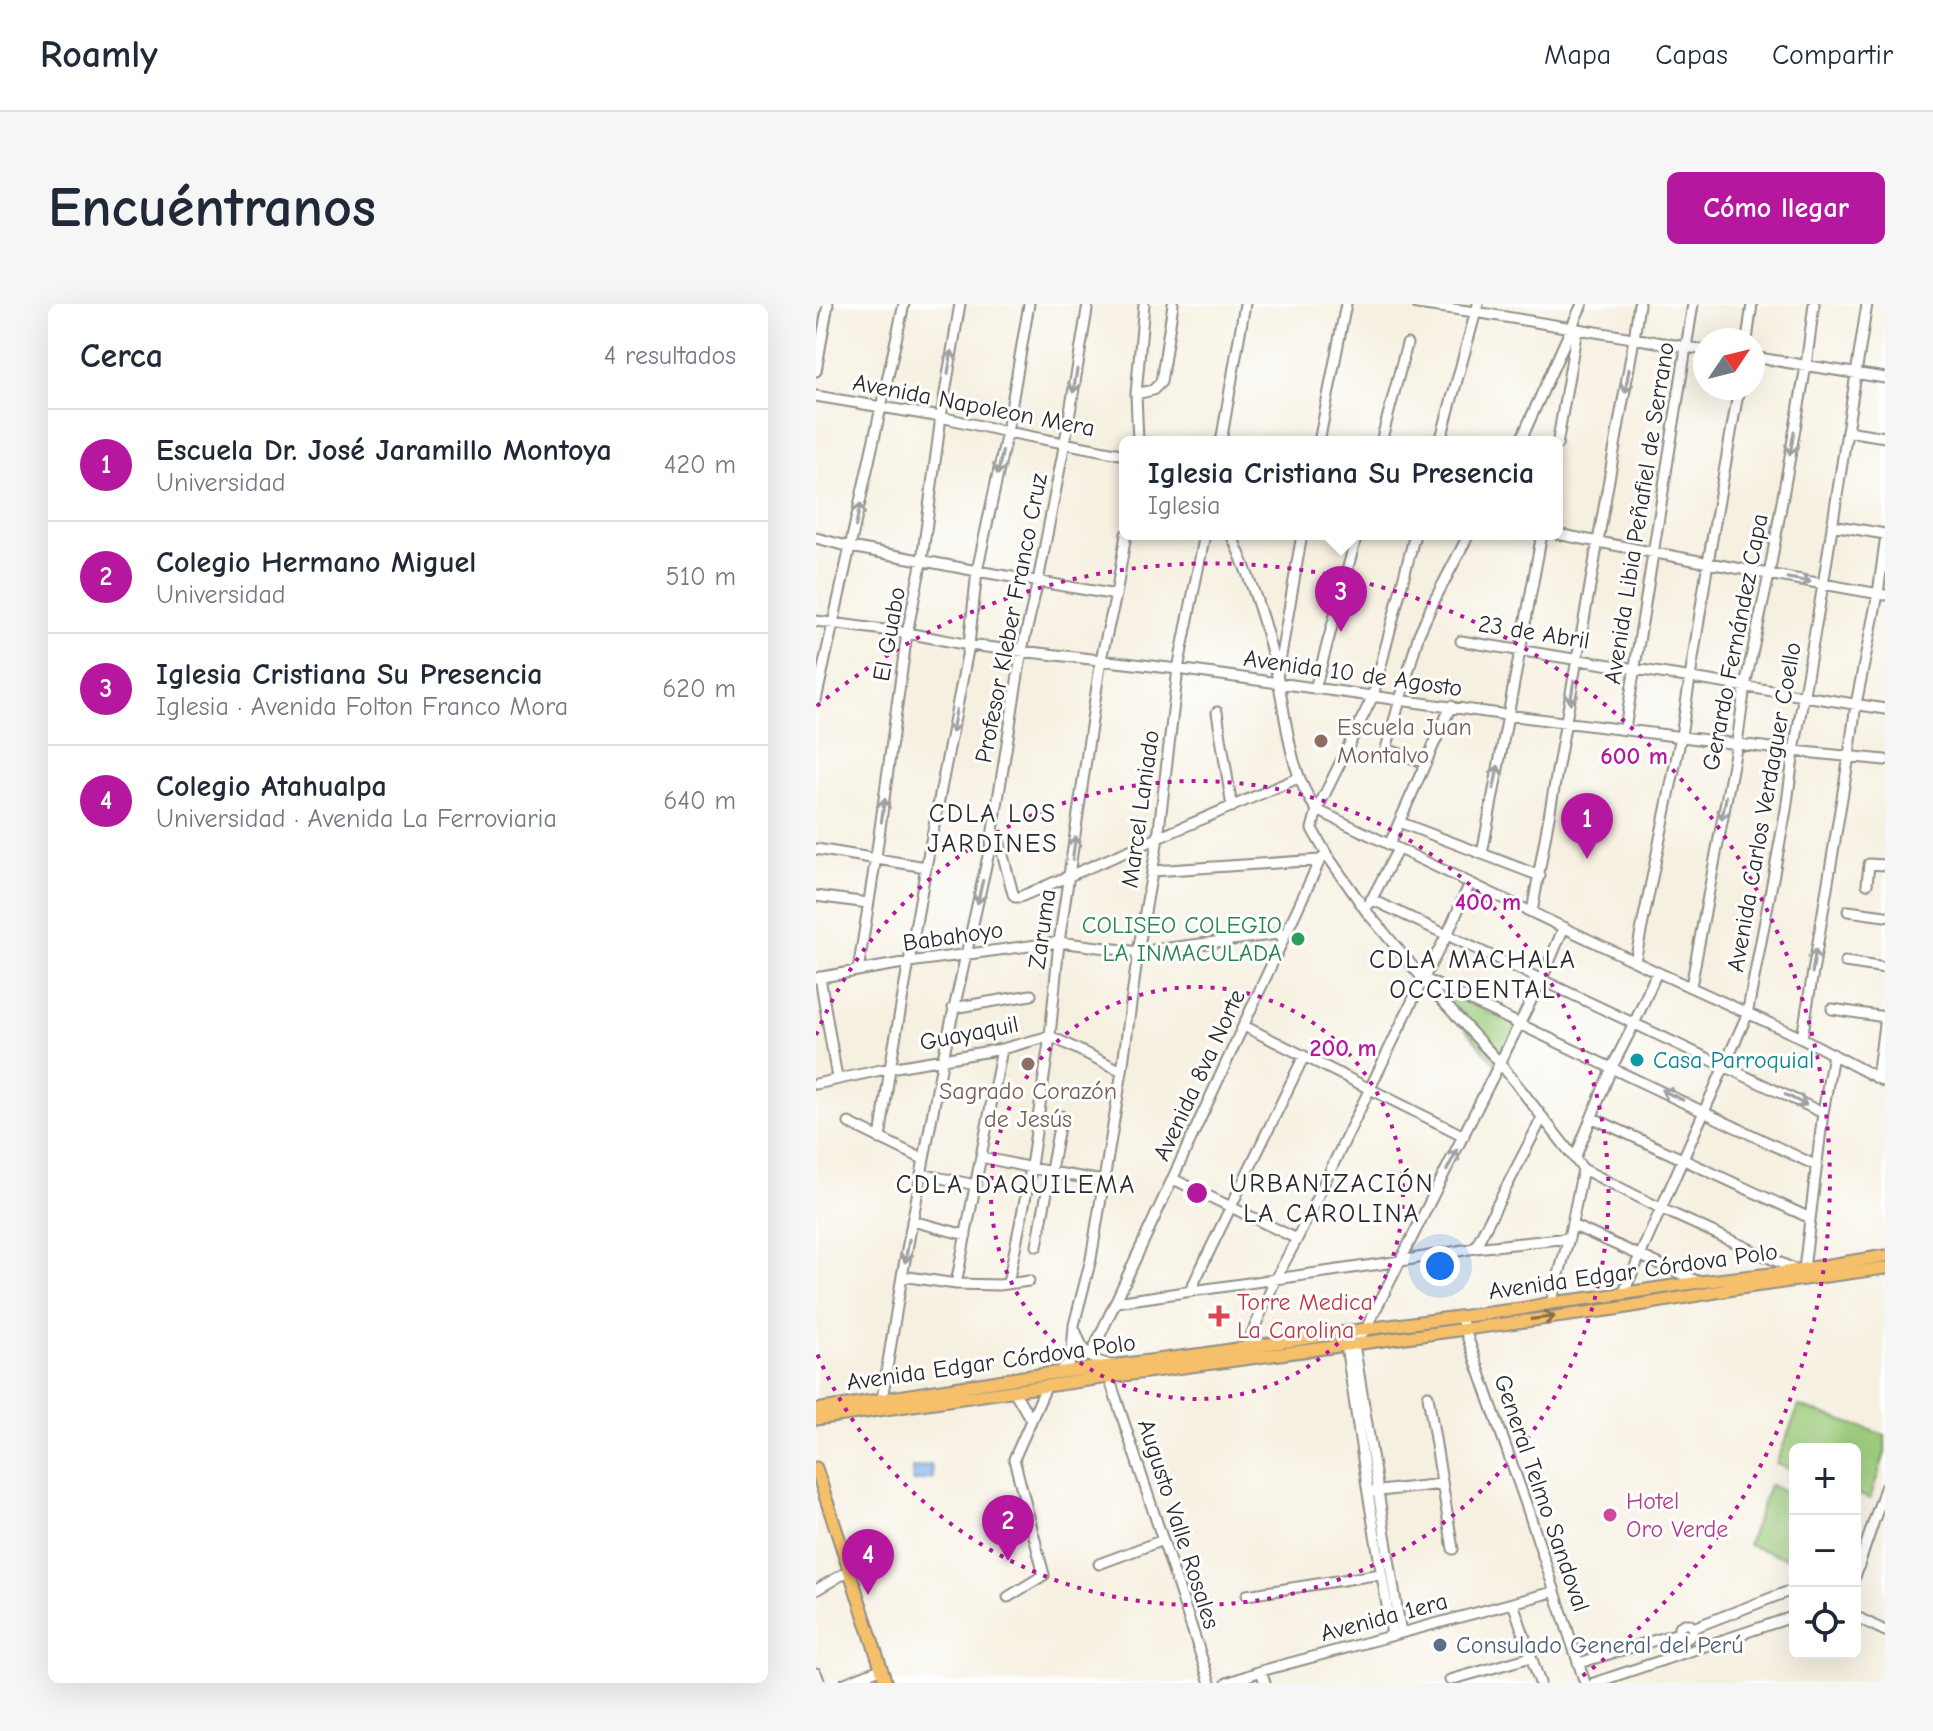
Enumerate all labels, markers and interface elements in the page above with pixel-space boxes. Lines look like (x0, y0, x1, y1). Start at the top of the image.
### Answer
text: Roamly (40, 33, 158, 77)
text: Mapa (1544, 39, 1611, 71)
text: Capas (1655, 39, 1728, 71)
text: Compartir (1772, 39, 1893, 71)
button: Cómo llegar (1667, 172, 1885, 244)
text: Encuéntranos (48, 176, 376, 240)
north arrow (1693, 328, 1765, 400)
text: Cerca (80, 336, 163, 376)
street label: Avenida Libia Peñafiel de Serrano (1598, 340, 1680, 686)
text: 4 resultados (604, 341, 736, 371)
one-way arrow (944, 350, 959, 375)
street label: Avenida Napoleon Mera (851, 368, 1097, 442)
one-way arrow (1067, 368, 1082, 393)
one-way arrow (1618, 368, 1633, 393)
one-way arrow (1784, 429, 1799, 455)
text: Escuela Dr. José Jaramillo Montoya (156, 433, 612, 468)
popup (1119, 436, 1563, 540)
text: 1 (101, 450, 111, 480)
text: 420 m (664, 450, 736, 480)
one-way arrow (992, 450, 1007, 476)
text: Iglesia Cristiana Su Presencia (1148, 456, 1534, 491)
text: Universidad (156, 468, 286, 498)
street label: Profesor Kleber Franco Cruz (969, 470, 1053, 765)
text: Iglesia (1148, 491, 1221, 521)
one-way arrow (851, 503, 866, 528)
street label: Gerardo Fernández Capa (1696, 511, 1774, 773)
text: Colegio Hermano Miguel (156, 545, 476, 580)
text: 2 (100, 562, 112, 592)
text: 510 m (666, 562, 736, 592)
pin: 3 (1315, 566, 1367, 632)
one-way arrow (1785, 574, 1811, 589)
text: Universidad (156, 580, 286, 610)
street label: El Guabo (867, 585, 911, 683)
street label: 23 de Abril (1476, 609, 1592, 655)
street label: Avenida Carlos Verdaguer Coello (1721, 640, 1807, 974)
street label: Avenida 10 de Agosto (1242, 644, 1464, 702)
text: Iglesia Cristiana Su Presencia (156, 657, 543, 692)
text: 3 (100, 674, 112, 704)
text: 620 m (662, 674, 736, 704)
one-way arrow (1563, 679, 1578, 704)
text: Iglesia · Avenida Folton Franco Mora (156, 692, 568, 722)
one-way arrow (946, 708, 961, 733)
place label: Escuela Juan Montalvo (1337, 713, 1472, 769)
street label: Marcel Laniado (1115, 728, 1165, 890)
marker: Escuela Juan Montalvo (1312, 732, 1330, 750)
text: 600 m (1600, 742, 1668, 770)
one-way arrow (1489, 765, 1504, 791)
text: Colegio Atahualpa (156, 769, 387, 804)
text: 4 (100, 786, 112, 816)
text: 640 m (663, 786, 736, 816)
pin: 1 (1561, 793, 1613, 859)
one-way arrow (1716, 795, 1731, 821)
one-way arrow (876, 798, 891, 824)
district label: CDLA LOS JARDINES (927, 799, 1059, 859)
text: Universidad · Avenida La Ferroviaria (156, 804, 557, 834)
one-way arrow (1067, 835, 1082, 861)
one-way arrow (971, 879, 986, 905)
street label: Zaruma (1023, 887, 1061, 971)
text: 400 m (1455, 888, 1521, 916)
place label: COLISEO COLEGIO LA INMACULADA (1082, 911, 1282, 967)
street label: Babahoyo (901, 915, 1005, 957)
marker: COLISEO COLEGIO LA INMACULADA (1289, 930, 1307, 948)
district label: CDLA MACHALA OCCIDENTAL (1369, 945, 1577, 1005)
one-way arrow (1807, 949, 1822, 975)
street label: Avenida 8va Norte (1147, 985, 1251, 1165)
street label: Guayaquil (917, 1010, 1021, 1056)
text: 200 m (1309, 1034, 1377, 1062)
place label: Casa Parroquial (1653, 1046, 1814, 1074)
marker: Casa Parroquial (1628, 1051, 1646, 1069)
marker: Sagrado Corazón de Jesús (1019, 1055, 1037, 1073)
place label: Sagrado Corazón de Jesús (939, 1077, 1117, 1133)
one-way arrow (1660, 1087, 1684, 1102)
one-way arrow (1784, 1093, 1808, 1108)
one-way arrow (1445, 1148, 1460, 1172)
district label: URBANIZACIÓN LA CAROLINA (1229, 1168, 1435, 1229)
district label: CDLA DAQUILEMA (896, 1170, 1136, 1200)
centre of rings (1183, 1179, 1211, 1207)
one-way arrow (898, 1237, 913, 1263)
street label: Avenida Edgar Córdova Polo (1487, 1237, 1779, 1305)
your location (1420, 1246, 1460, 1286)
place label: Torre Medica La Carolina (1237, 1288, 1373, 1344)
marker: Torre Medica La Carolina (1208, 1305, 1230, 1327)
one-way arrow (1529, 1311, 1556, 1326)
street label: Avenida Edgar Córdova Polo (845, 1328, 1137, 1396)
street label: General Telmo Sandoval (1488, 1371, 1596, 1615)
street label: Augusto Valle Rosales (1132, 1416, 1226, 1632)
map controls (1789, 1443, 1861, 1659)
button: + (1789, 1443, 1861, 1515)
place label: Hotel Oro Verde (1626, 1487, 1728, 1543)
pin: 2 (982, 1495, 1034, 1561)
marker: Hotel Oro Verde (1601, 1506, 1619, 1524)
button: − (1789, 1515, 1861, 1587)
pin: 4 (842, 1529, 894, 1595)
street label: Avenida 1era (1317, 1587, 1451, 1647)
button: locate (1789, 1587, 1861, 1659)
place label: Consulado General del Perú (1456, 1631, 1744, 1659)
marker: Consulado General del Perú (1431, 1636, 1449, 1654)

